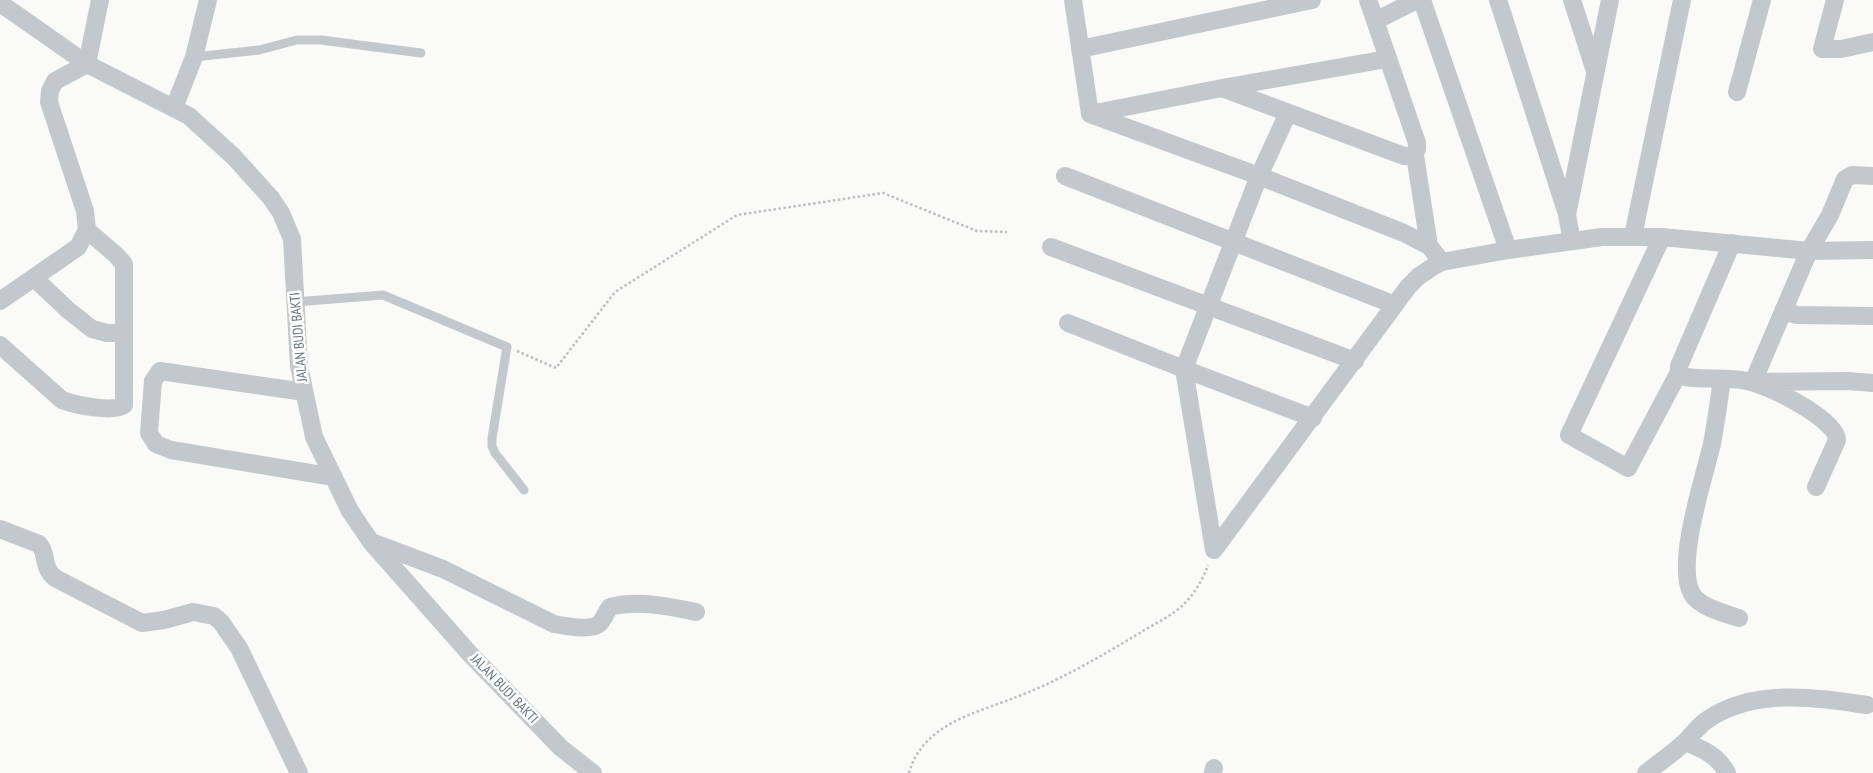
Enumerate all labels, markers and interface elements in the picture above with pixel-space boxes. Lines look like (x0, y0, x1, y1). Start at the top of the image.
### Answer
street label: JALAN BUDI BAKTI (287, 292, 311, 382)
street label: JALAN BUDI BAKTI (467, 651, 541, 727)

